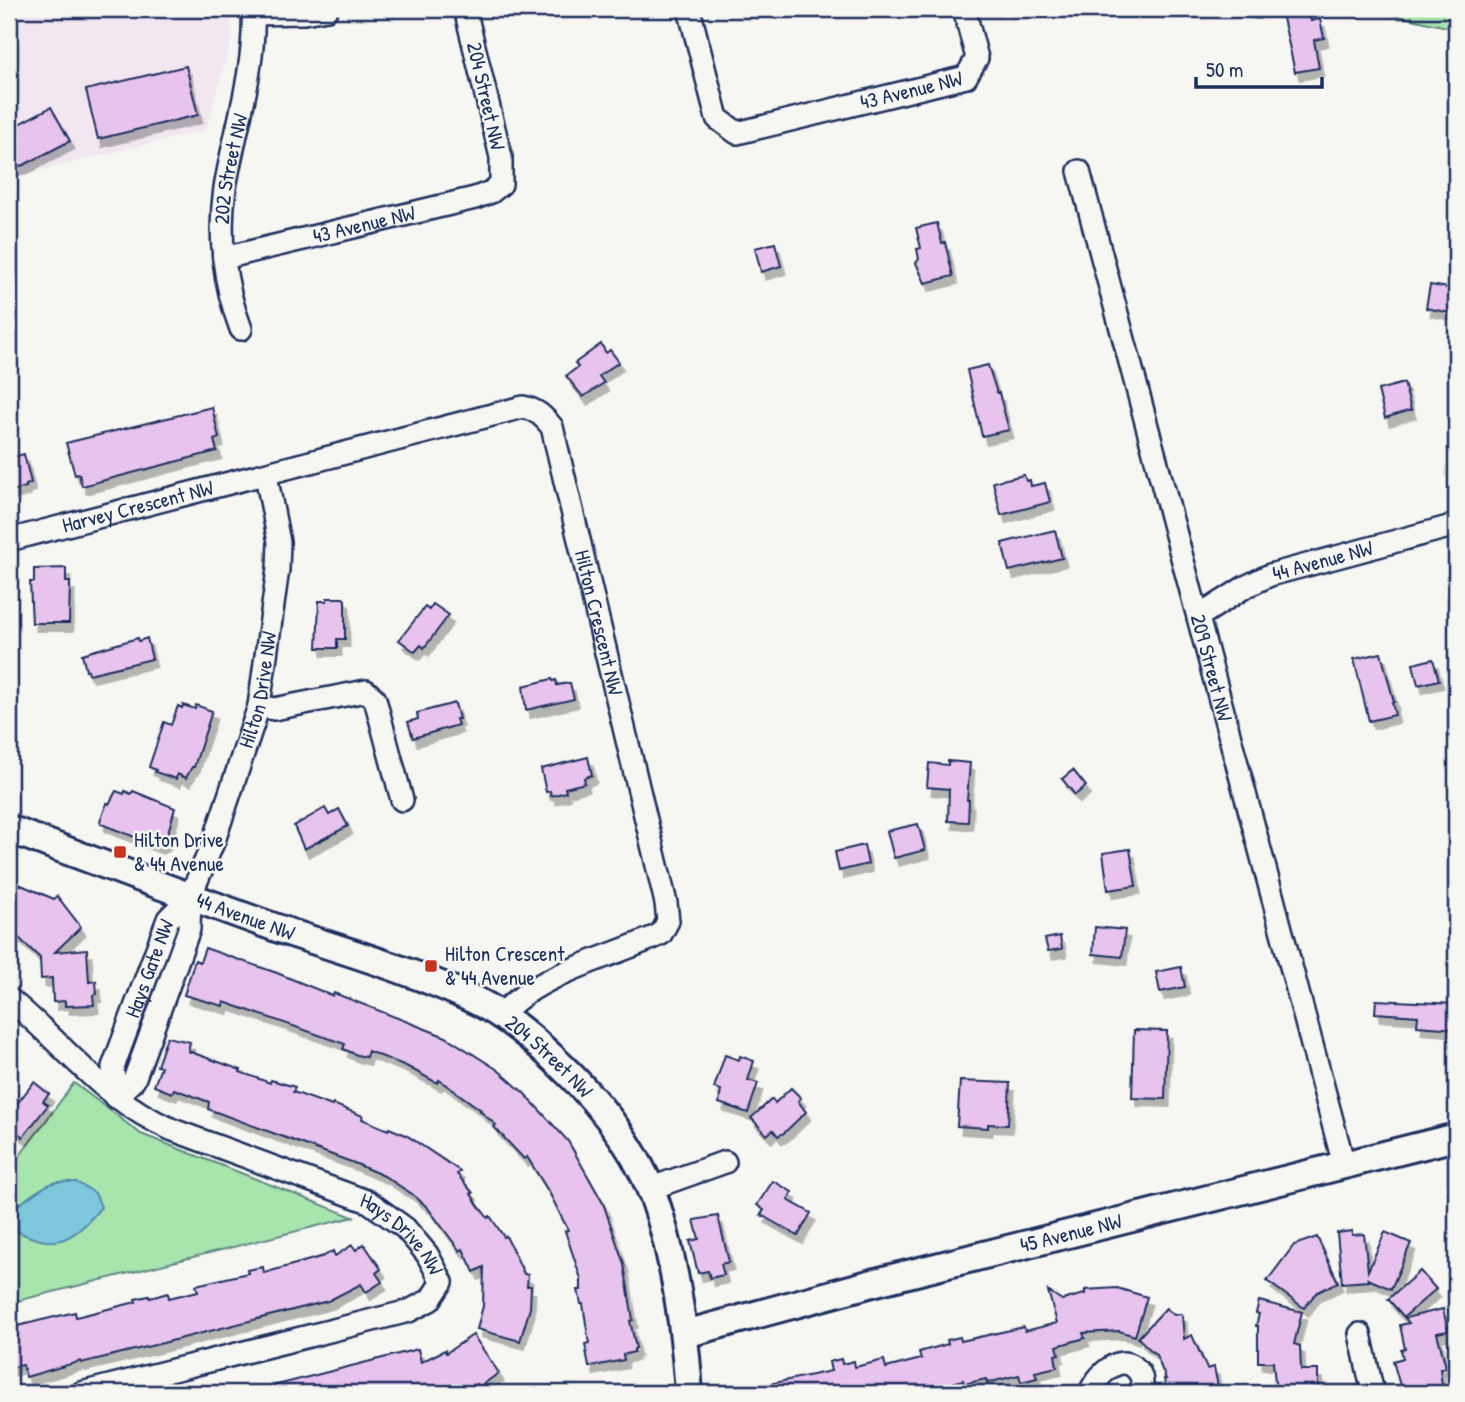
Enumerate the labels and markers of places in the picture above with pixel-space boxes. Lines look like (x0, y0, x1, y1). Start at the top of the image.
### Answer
place label: Hilton Drive & 44 Avenue (134, 825, 224, 878)
marker: Hilton Drive & 44 Avenue (112, 844, 128, 860)
place label: Hilton Crescent & 44 Avenue (445, 939, 565, 992)
marker: Hilton Crescent & 44 Avenue (423, 958, 439, 974)

